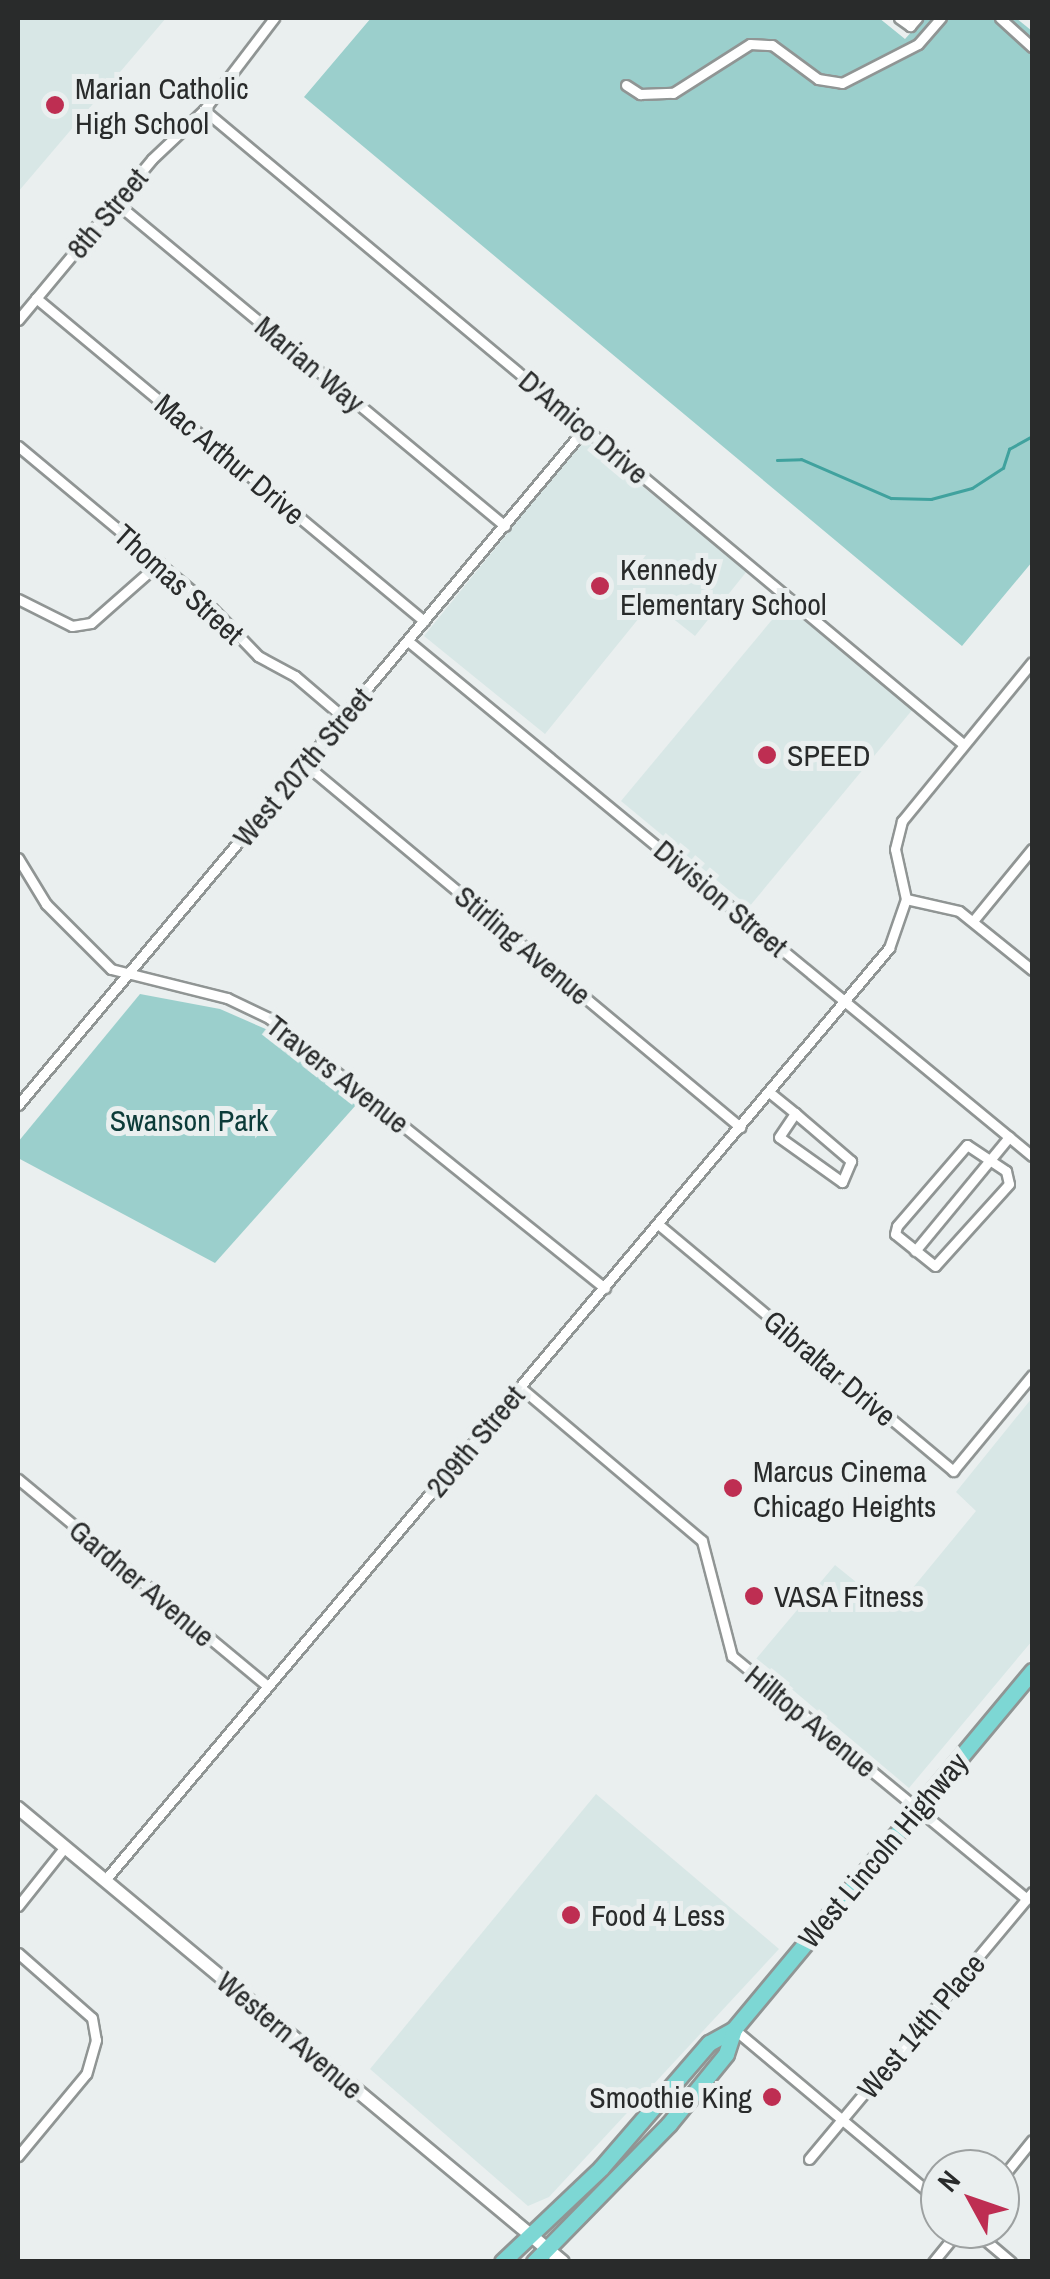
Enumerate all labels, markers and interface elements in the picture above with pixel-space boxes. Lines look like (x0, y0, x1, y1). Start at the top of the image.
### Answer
place label: Marian Catholic High School (75, 70, 249, 140)
marker: Marian Catholic High School (44, 94, 66, 116)
street label: 8th Street (59, 161, 155, 265)
street label: Marian Way (248, 308, 372, 420)
street label: D'Amico Drive (512, 362, 656, 492)
street label: Mac Arthur Drive (147, 385, 313, 533)
street label: Thomas Street (107, 517, 251, 651)
place label: Kennedy Elementary School (620, 551, 826, 622)
marker: Kennedy Elementary School (589, 575, 611, 597)
street label: West 207th Street (225, 680, 379, 854)
place label: SPEED (787, 737, 870, 773)
marker: SPEED (756, 744, 778, 766)
street label: Division Street (647, 832, 795, 964)
street label: Stirling Avenue (447, 877, 599, 1013)
street label: Travers Avenue (259, 1007, 417, 1141)
park label: Swanson Park (110, 1102, 268, 1138)
street label: Gibraltar Drive (757, 1302, 903, 1434)
street label: 209th Street (418, 1378, 532, 1504)
place label: Marcus Cinema Chicago Heights (753, 1453, 936, 1524)
marker: Marcus Cinema Chicago Heights (722, 1477, 744, 1499)
street label: Gardner Avenue (61, 1511, 223, 1655)
place label: VASA Fitness (774, 1578, 925, 1614)
marker: VASA Fitness (743, 1585, 765, 1607)
street label: Hilltop Avenue (738, 1657, 884, 1785)
street label: West Lincoln Highway (791, 1745, 975, 1955)
place label: Food 4 Less (591, 1897, 725, 1933)
marker: Food 4 Less (560, 1904, 582, 1926)
street label: West 14th Place (850, 1946, 992, 2106)
street label: Western Avenue (209, 1963, 371, 2107)
place label: Smoothie King (589, 2079, 752, 2115)
marker: Smoothie King (761, 2086, 783, 2108)
north arrow (920, 2149, 1020, 2249)
text: N (929, 2162, 968, 2200)

